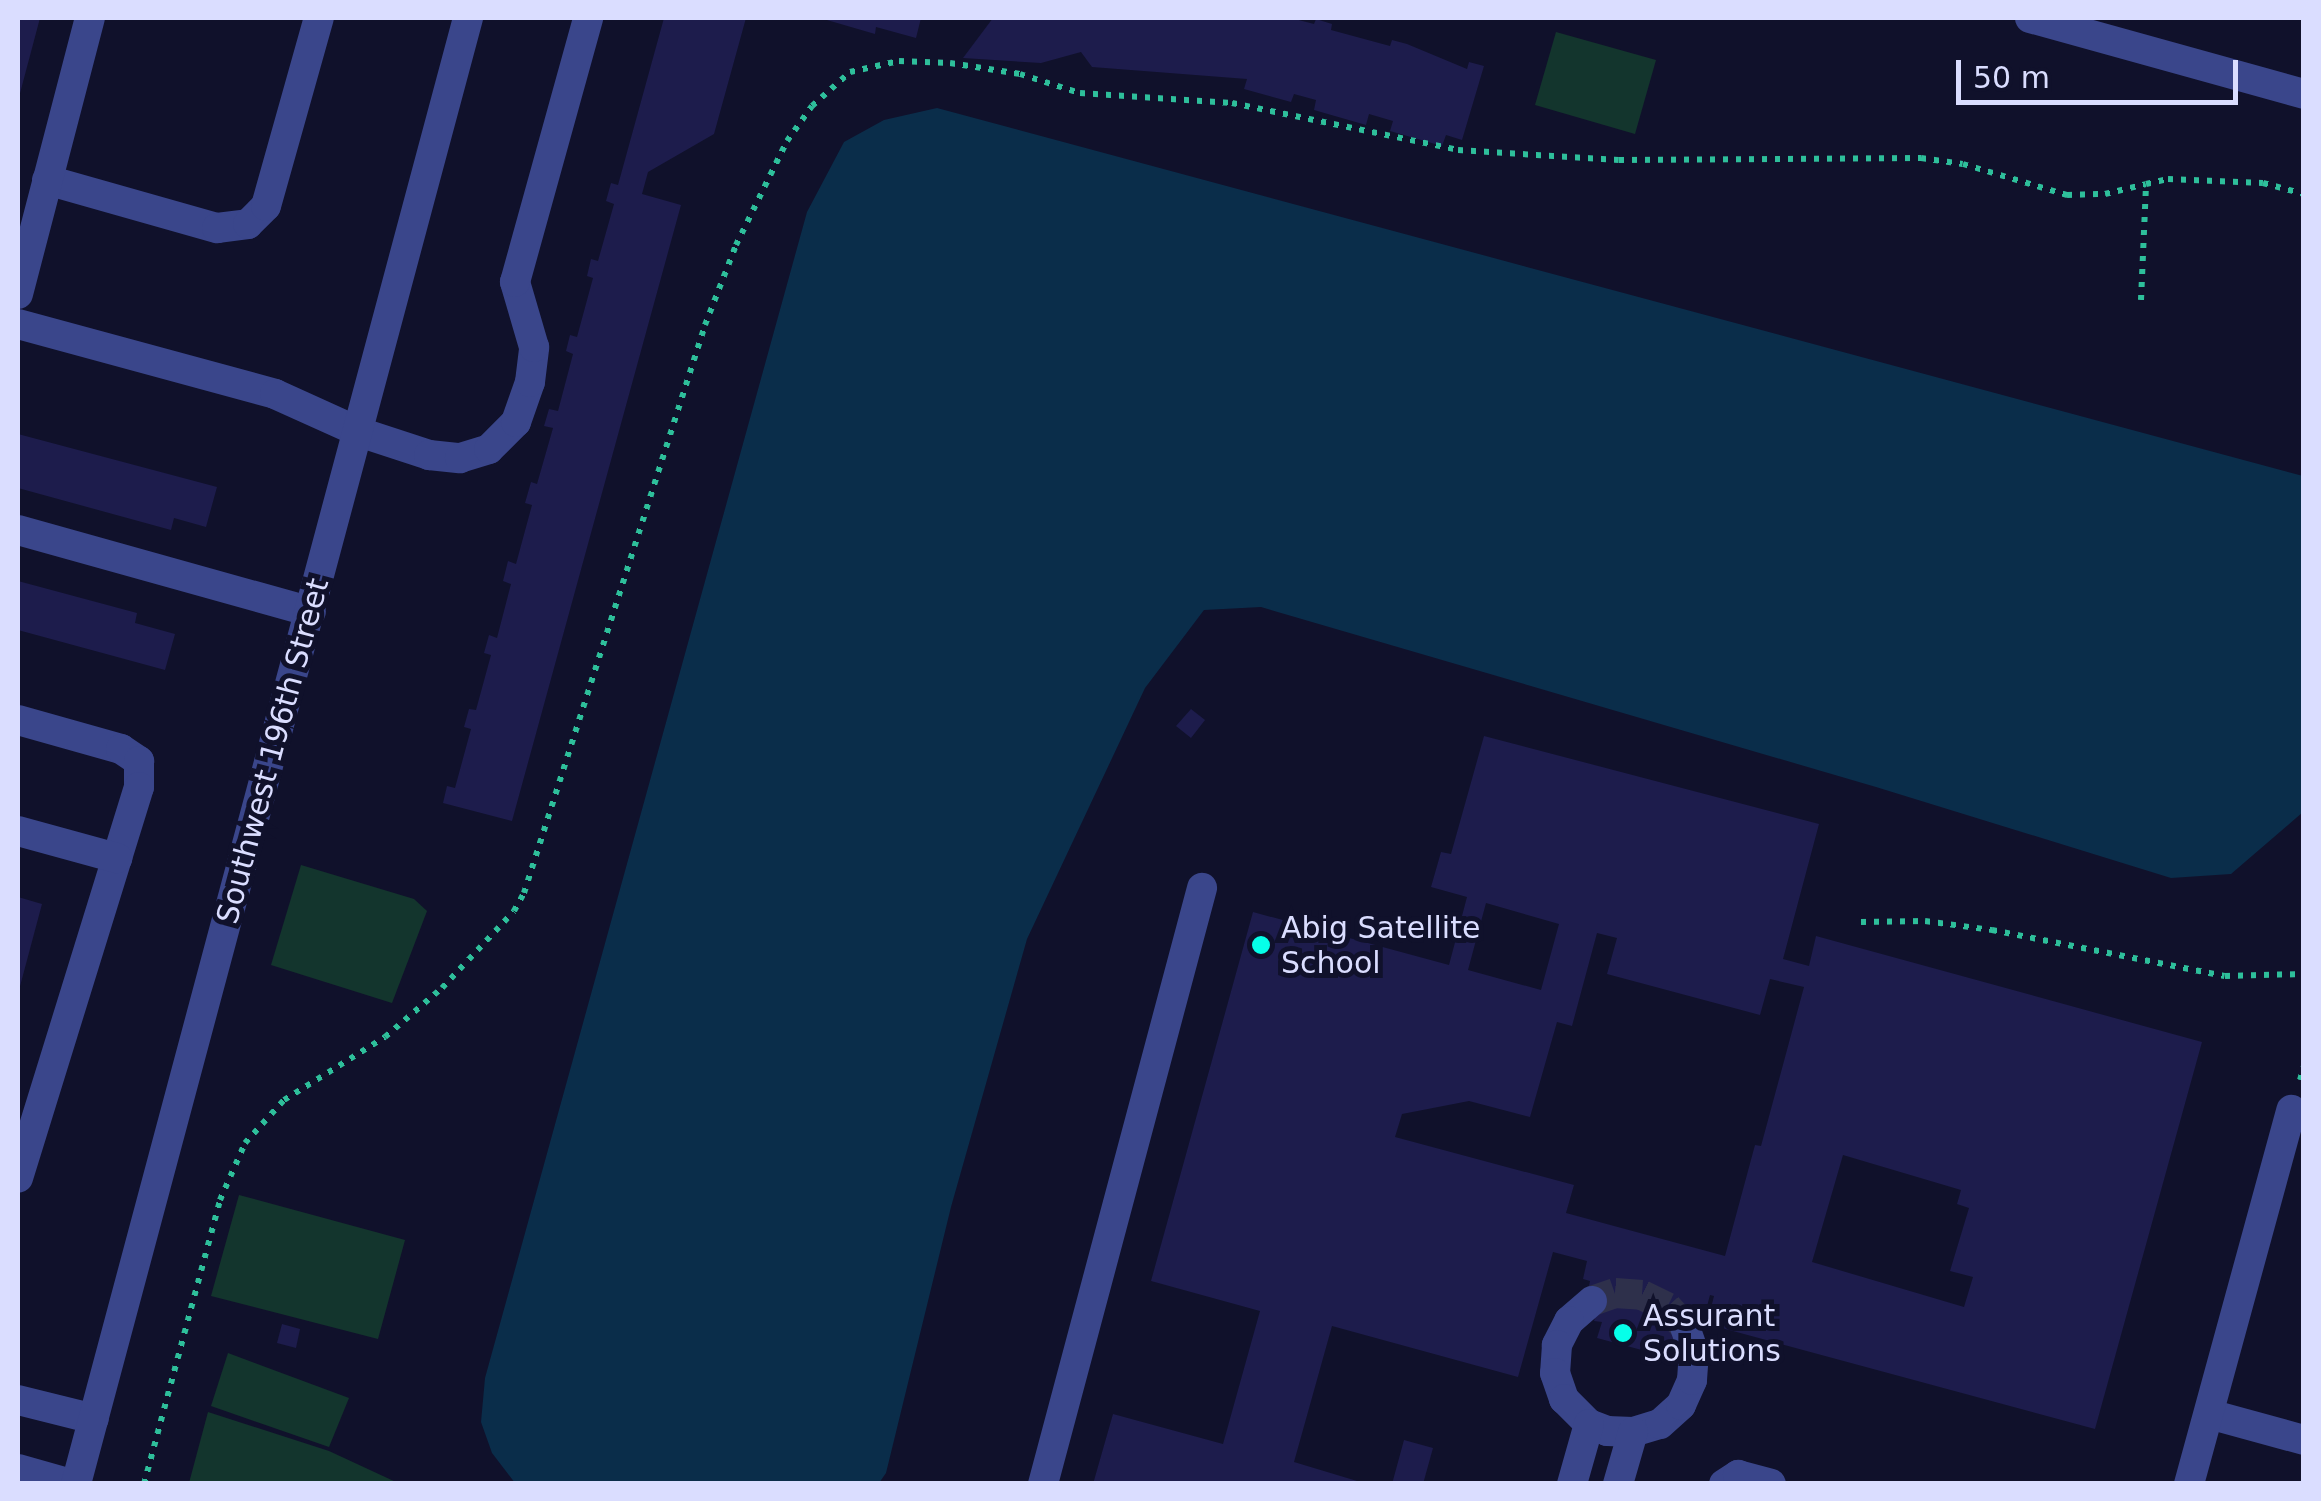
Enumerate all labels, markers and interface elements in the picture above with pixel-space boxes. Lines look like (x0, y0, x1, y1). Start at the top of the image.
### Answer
scale bar (1961, 40, 2244, 102)
text: 50 m (1973, 60, 2050, 95)
street label: Southwest 196th Street (210, 574, 336, 928)
place label: Abig Satellite School (1281, 910, 1480, 980)
marker: Abig Satellite School (1250, 934, 1272, 956)
place label: Assurant Solutions (1643, 1298, 1781, 1368)
marker: Assurant Solutions (1612, 1322, 1634, 1344)

